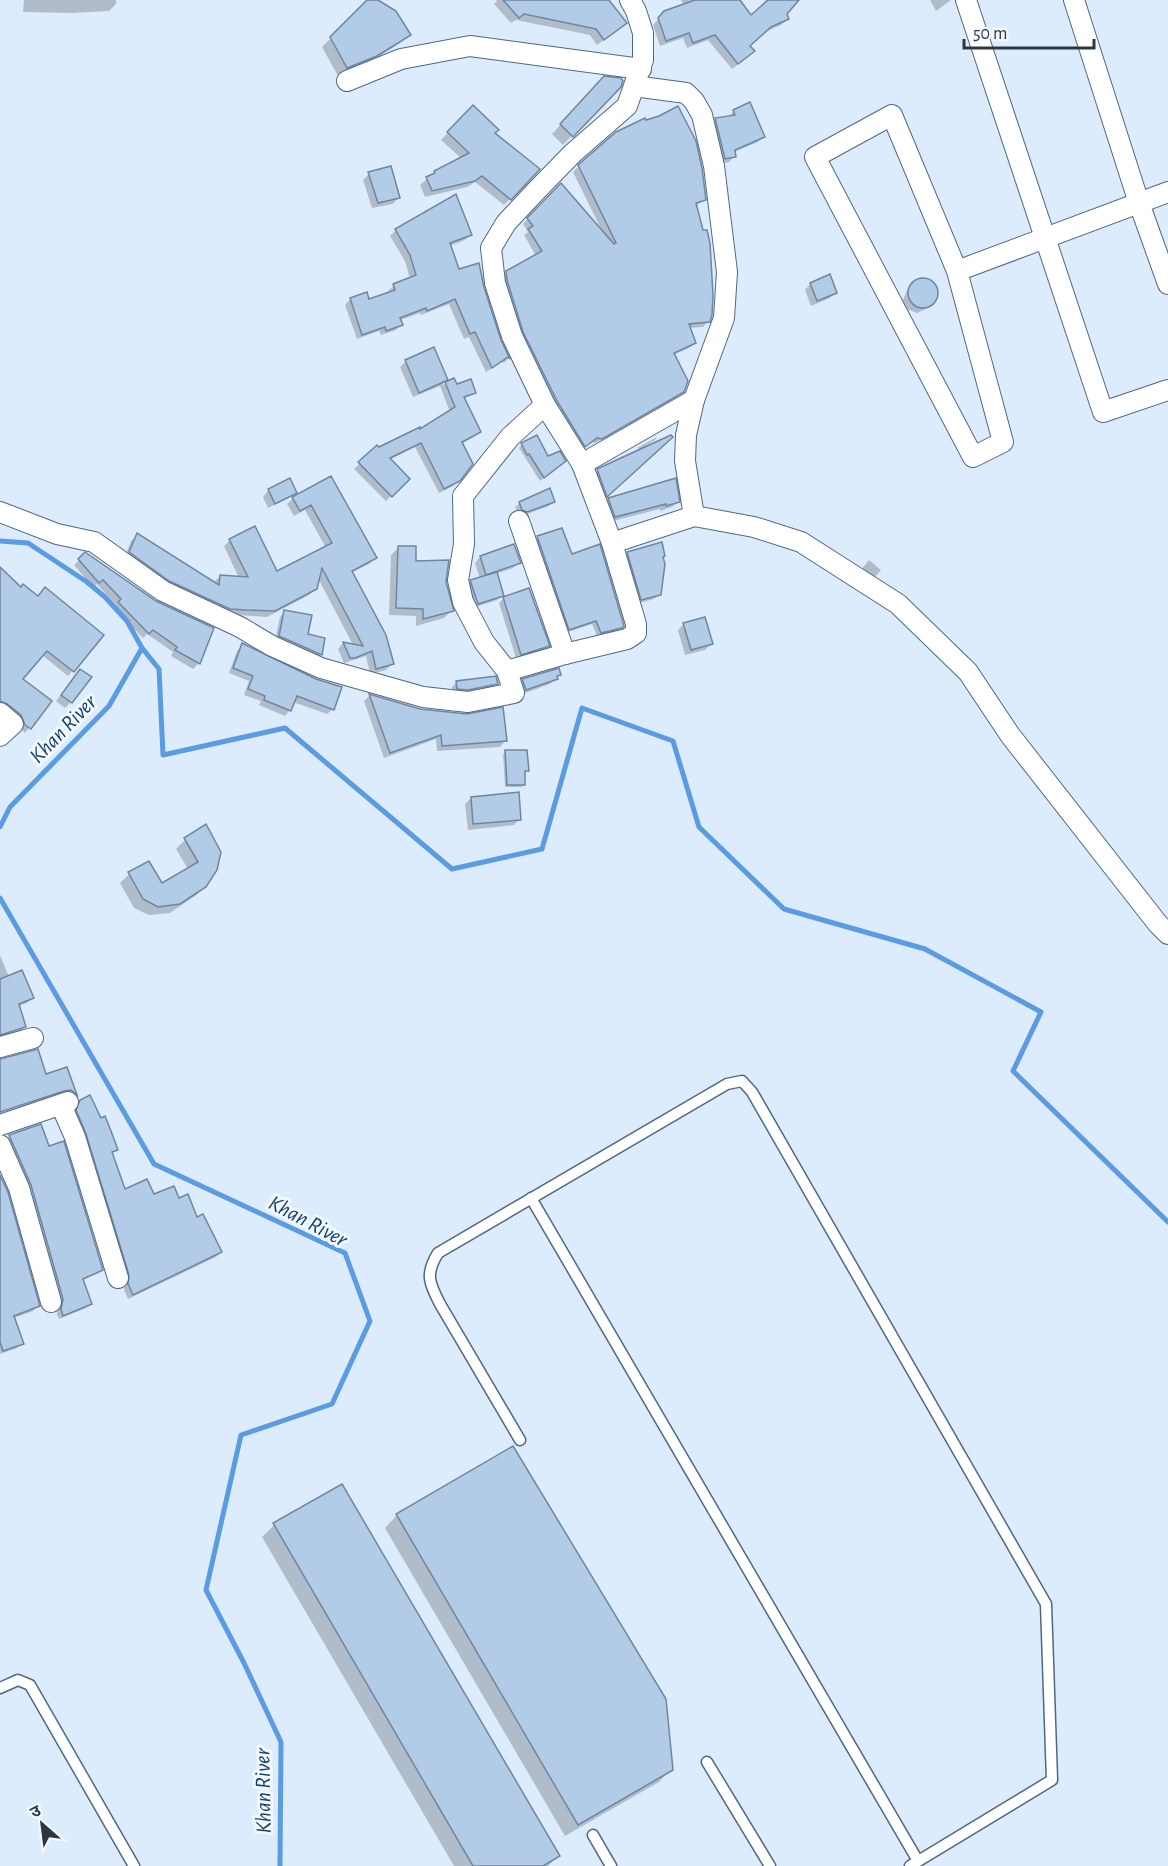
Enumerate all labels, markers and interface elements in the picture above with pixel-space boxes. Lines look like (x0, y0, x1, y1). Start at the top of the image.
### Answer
scale bar (964, 12, 1094, 50)
text: 50 m (973, 25, 1007, 43)
water label: Khan River (25, 690, 101, 767)
water label: Khan River (265, 1191, 352, 1251)
water label: Khan River (251, 1747, 275, 1834)
north arrow (12, 1794, 72, 1854)
text: उ (28, 1802, 44, 1821)

